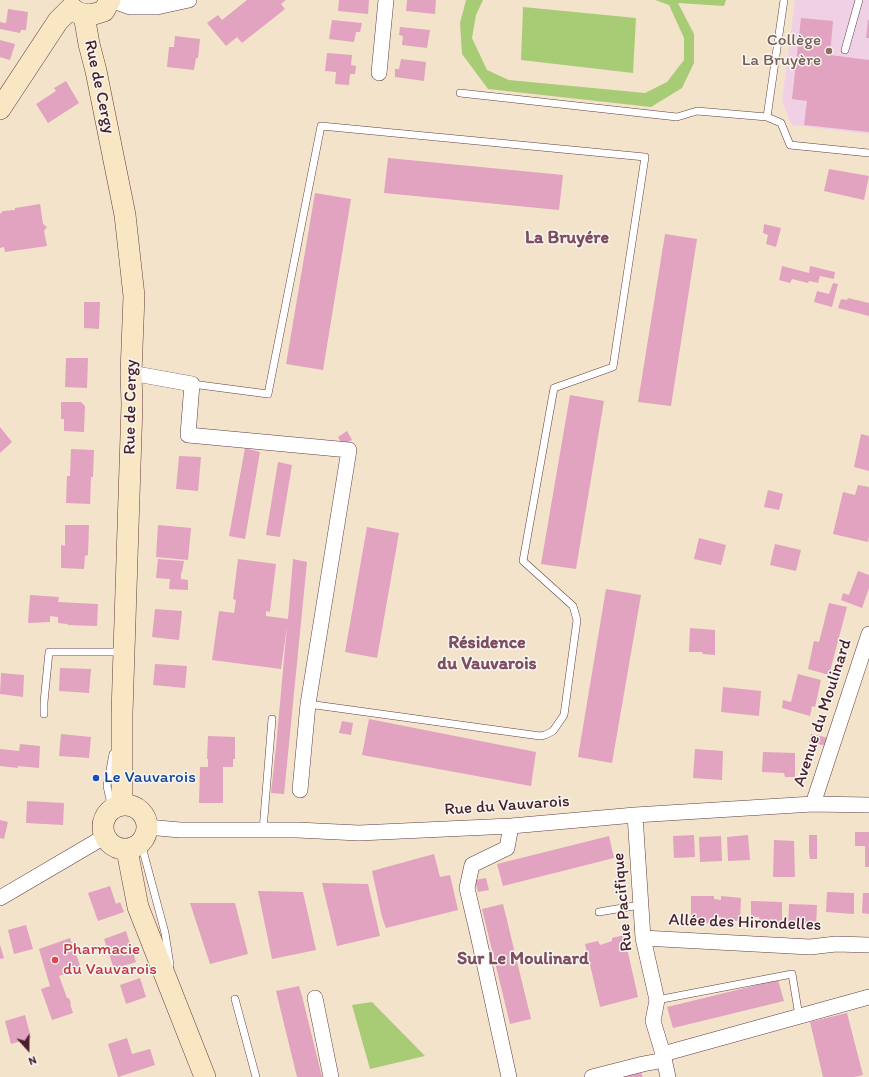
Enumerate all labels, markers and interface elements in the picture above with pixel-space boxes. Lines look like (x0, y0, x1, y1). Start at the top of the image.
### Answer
place label: Collège La Bruyère (742, 31, 821, 71)
street label: Rue de Cergy (79, 38, 119, 136)
marker: Collège La Bruyère (824, 46, 834, 56)
district label: La Bruyére (525, 227, 609, 249)
street label: Rue de Cergy (120, 359, 142, 455)
district label: Résidence du Vauvarois (437, 632, 537, 674)
street label: Avenue du Moulinard (789, 637, 857, 789)
place label: Le Vauvarois (104, 768, 196, 788)
marker: Le Vauvarois (91, 773, 101, 783)
street label: Rue du Vauvarois (444, 791, 570, 821)
street label: Rue Pacifique (609, 852, 637, 952)
street label: Allée des Hirondelles (668, 910, 822, 936)
place label: Pharmacie du Vauvarois (63, 940, 157, 980)
district label: Sur Le Moulinard (457, 948, 589, 970)
marker: Pharmacie du Vauvarois (50, 955, 60, 965)
north arrow (8, 1029, 48, 1069)
text: N (27, 1053, 38, 1068)

